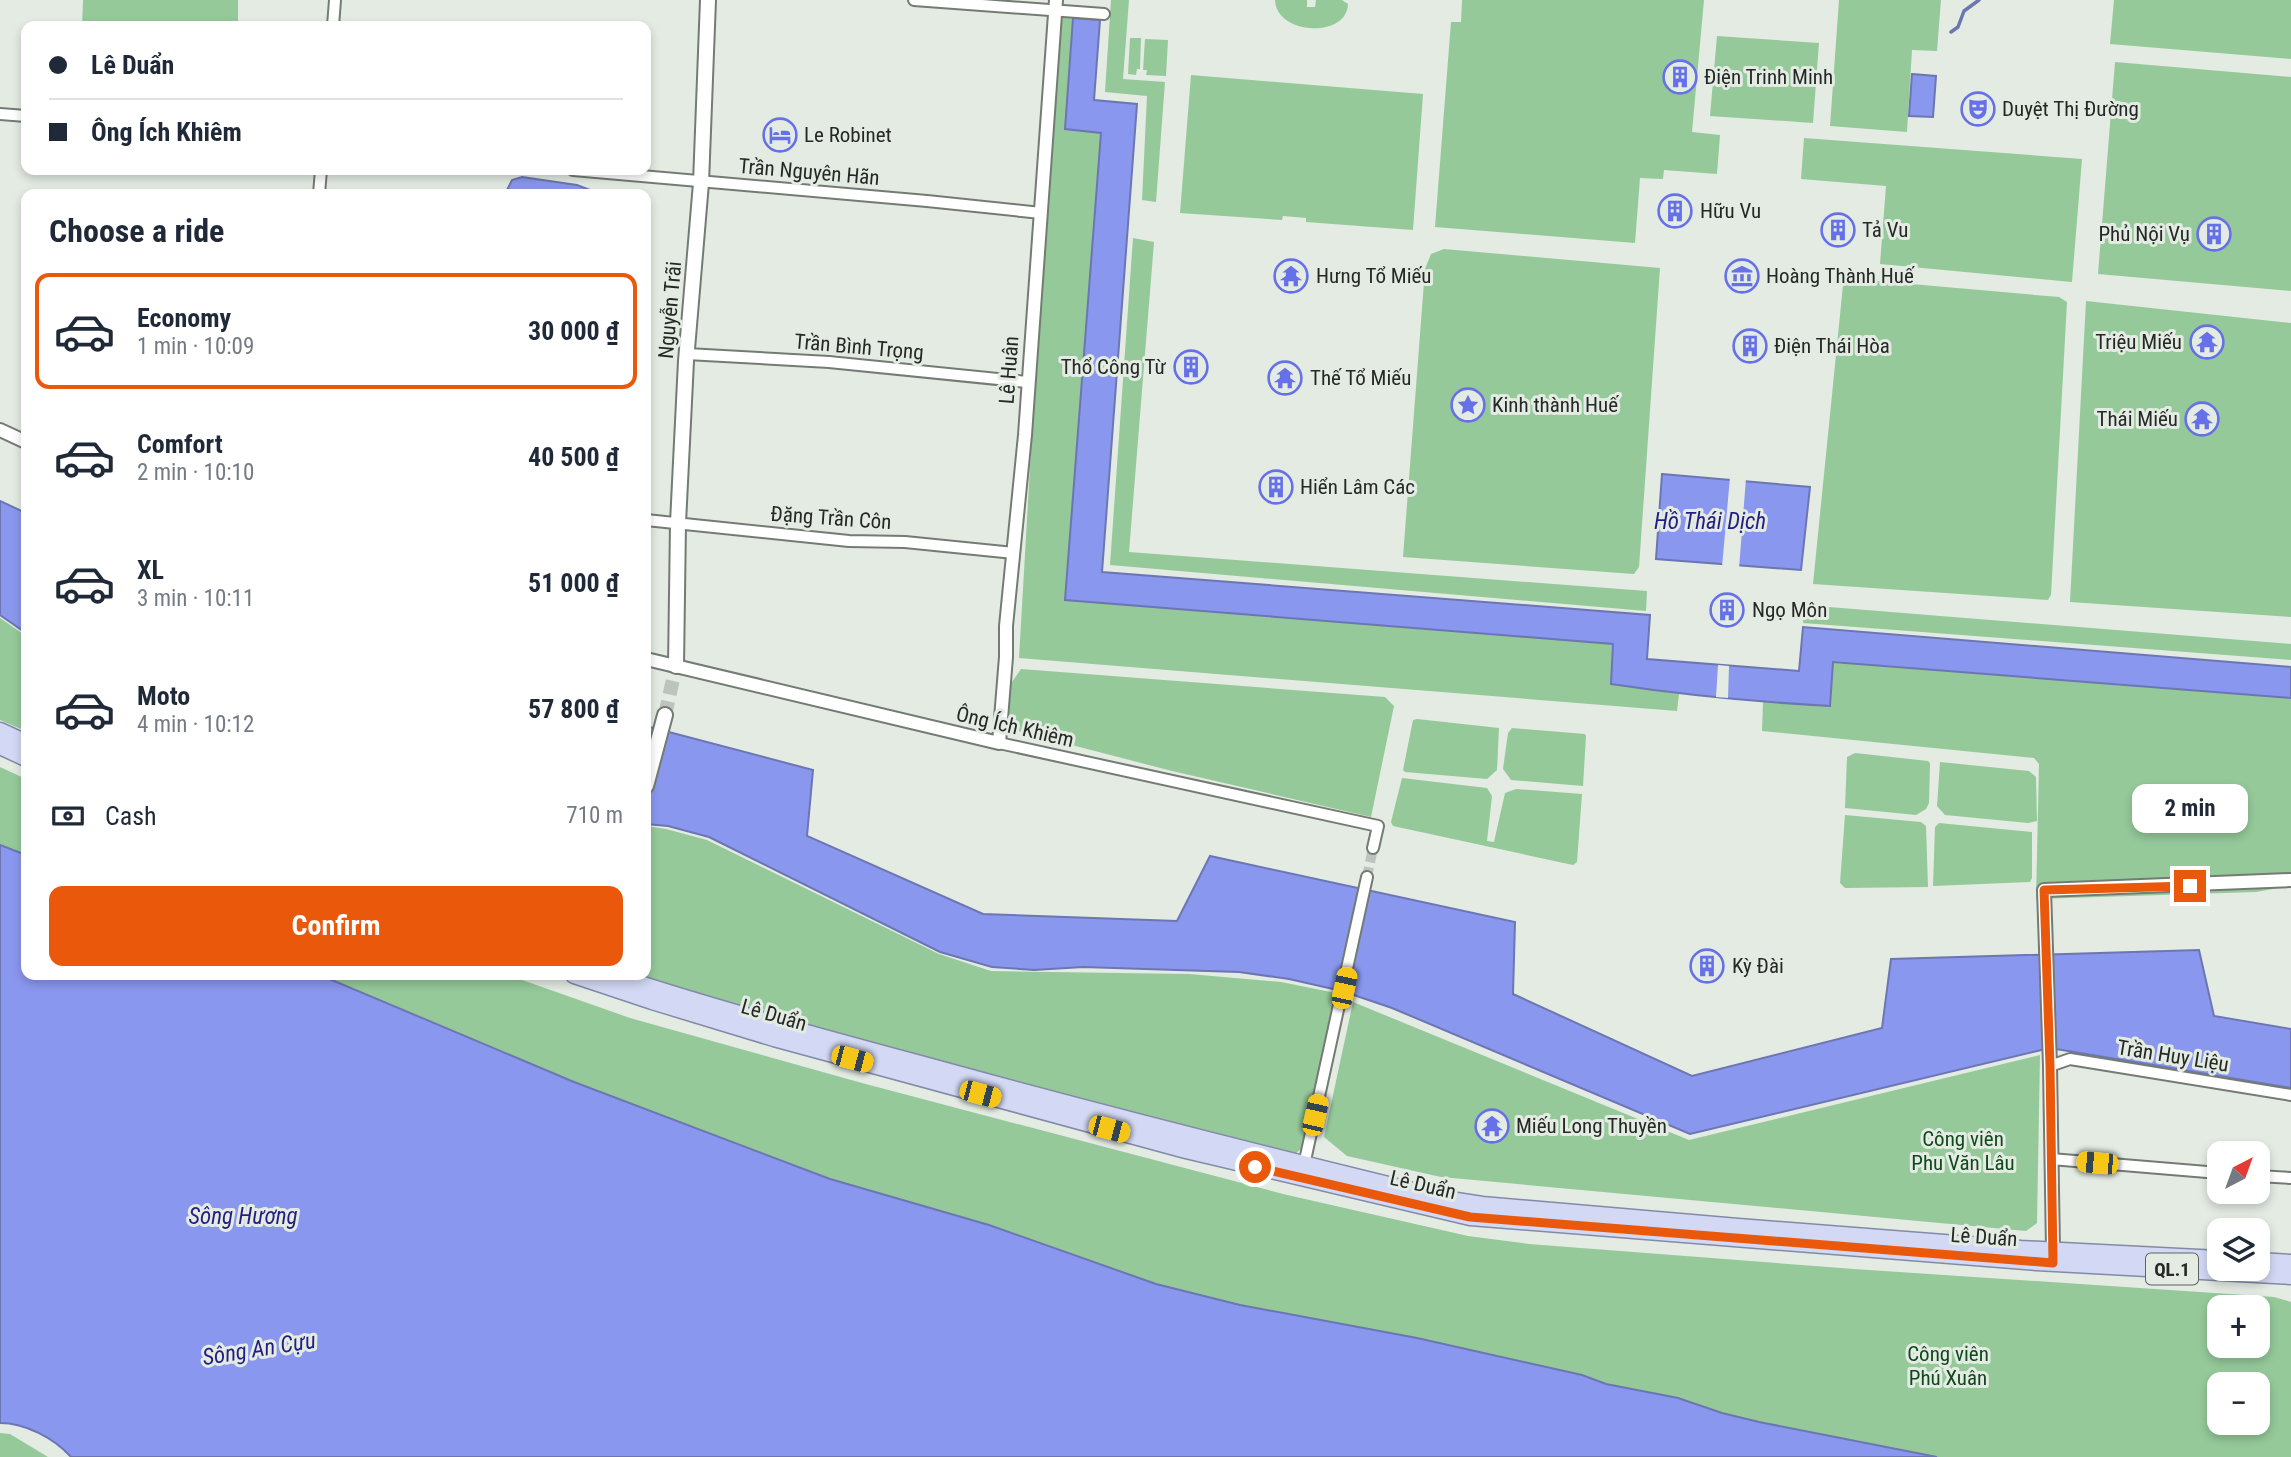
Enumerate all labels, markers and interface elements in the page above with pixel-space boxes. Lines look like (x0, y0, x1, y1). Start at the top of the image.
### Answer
text: Lê Duẩn (91, 50, 174, 80)
building icon: Điện Trinh Minh (1661, 58, 1699, 96)
place label: Điện Trinh Minh (1704, 65, 1833, 89)
theatre icon: Duyệt Thị Đường (1959, 90, 1997, 128)
place label: Duyệt Thị Đường (2002, 97, 2139, 121)
hotel icon: Le Robinet (761, 116, 799, 154)
text: Ông Ích Khiêm (91, 117, 242, 147)
place label: Le Robinet (804, 123, 892, 147)
street label: Trần Nguyên Hãn (738, 154, 880, 190)
building icon: Hữu Vu (1656, 192, 1694, 230)
place label: Hữu Vu (1700, 199, 1761, 223)
building icon: Tả Vu (1819, 211, 1857, 249)
text: Choose a ride (49, 212, 224, 250)
building icon: Phủ Nội Vụ (2195, 215, 2233, 253)
place label: Tả Vu (1862, 218, 1908, 242)
place label: Phủ Nội Vụ (2098, 222, 2190, 246)
temple icon: Hưng Tổ Miếu (1272, 257, 1310, 295)
museum icon: Hoàng Thành Huế (1723, 257, 1761, 295)
street label: Nguyễn Trãi (654, 260, 686, 360)
place label: Hưng Tổ Miếu (1316, 264, 1431, 288)
place label: Hoàng Thành Huế (1766, 264, 1915, 288)
icon: car (53, 300, 116, 363)
text: Economy (137, 303, 231, 333)
text: 30 000 ₫ (528, 316, 619, 346)
temple icon: Triệu Miếu (2188, 323, 2226, 361)
building icon: Điện Thái Hòa (1731, 327, 1769, 365)
street label: Trần Bình Trọng (793, 329, 925, 365)
place label: Triệu Miếu (2095, 330, 2182, 354)
text: 1 min · 10:09 (137, 333, 254, 360)
place label: Điện Thái Hòa (1774, 334, 1890, 358)
street label: Lê Huân (995, 335, 1023, 405)
building icon: Thổ Công Từ (1172, 348, 1210, 386)
place label: Thổ Công Từ (1061, 355, 1166, 379)
temple icon: Thế Tổ Miếu (1266, 359, 1304, 397)
place label: Thế Tổ Miếu (1310, 366, 1411, 390)
place icon: Kinh thành Huế (1449, 386, 1487, 424)
place label: Kinh thành Huế (1492, 393, 1619, 417)
temple icon: Thái Miếu (2183, 400, 2221, 438)
place label: Thái Miếu (2097, 407, 2178, 431)
icon: car (53, 426, 116, 489)
text: Comfort (137, 429, 223, 459)
text: 40 500 ₫ (528, 442, 619, 472)
text: 2 min · 10:10 (137, 459, 254, 486)
building icon: Hiển Lâm Các (1257, 468, 1295, 506)
place label: Hiển Lâm Các (1300, 475, 1415, 499)
street label: Đặng Trần Côn (770, 502, 892, 534)
water label: Hồ Thái Dịch (1654, 508, 1766, 535)
icon: car (53, 552, 116, 615)
text: XL (137, 555, 164, 585)
text: 51 000 ₫ (528, 568, 619, 598)
text: 3 min · 10:11 (137, 585, 254, 612)
building icon: Ngọ Môn (1708, 591, 1746, 629)
place label: Ngọ Môn (1752, 598, 1827, 622)
icon: car (53, 678, 116, 741)
text: Moto (137, 681, 190, 711)
text: 57 800 ₫ (528, 694, 619, 724)
street label: Ông Ích Khiêm (954, 702, 1076, 752)
text: 4 min · 10:12 (137, 711, 254, 738)
callout: 2 min (2132, 784, 2248, 834)
text: 2 min (2164, 795, 2216, 822)
icon: cash (49, 797, 87, 835)
text: Cash (105, 801, 157, 831)
text: 710 m (566, 802, 623, 829)
route end (2174, 870, 2206, 902)
button: Confirm (49, 886, 623, 966)
building icon: Kỳ Đài (1688, 947, 1726, 985)
place label: Kỳ Đài (1732, 954, 1784, 978)
car (1330, 965, 1359, 1011)
street label: Lê Duẩn (738, 994, 810, 1036)
street label: Trần Huy Liệu (2115, 1035, 2231, 1077)
car (829, 1043, 876, 1075)
car (957, 1078, 1004, 1110)
car (1301, 1092, 1330, 1138)
temple icon: Miếu Long Thuyền (1473, 1107, 1511, 1145)
car (1086, 1113, 1133, 1145)
place label: Miếu Long Thuyền (1516, 1114, 1667, 1138)
park label: Công viên Phu Văn Lâu (1911, 1127, 2015, 1175)
north arrow (2207, 1141, 2270, 1204)
map controls (2207, 1141, 2270, 1435)
route start (1239, 1151, 1271, 1183)
car (2076, 1151, 2119, 1175)
street label: Lê Duẩn (1388, 1166, 1458, 1204)
water label: Sông Hương (189, 1203, 297, 1230)
button: layers (2207, 1218, 2270, 1281)
street label: Lê Duẩn (1950, 1223, 2018, 1251)
road number: QL.1 (2146, 1254, 2198, 1284)
button: + (2207, 1295, 2270, 1358)
water label: Sông An Cựu (200, 1327, 318, 1371)
park label: Công viên Phú Xuân (1907, 1342, 1989, 1390)
button: − (2207, 1372, 2270, 1435)

